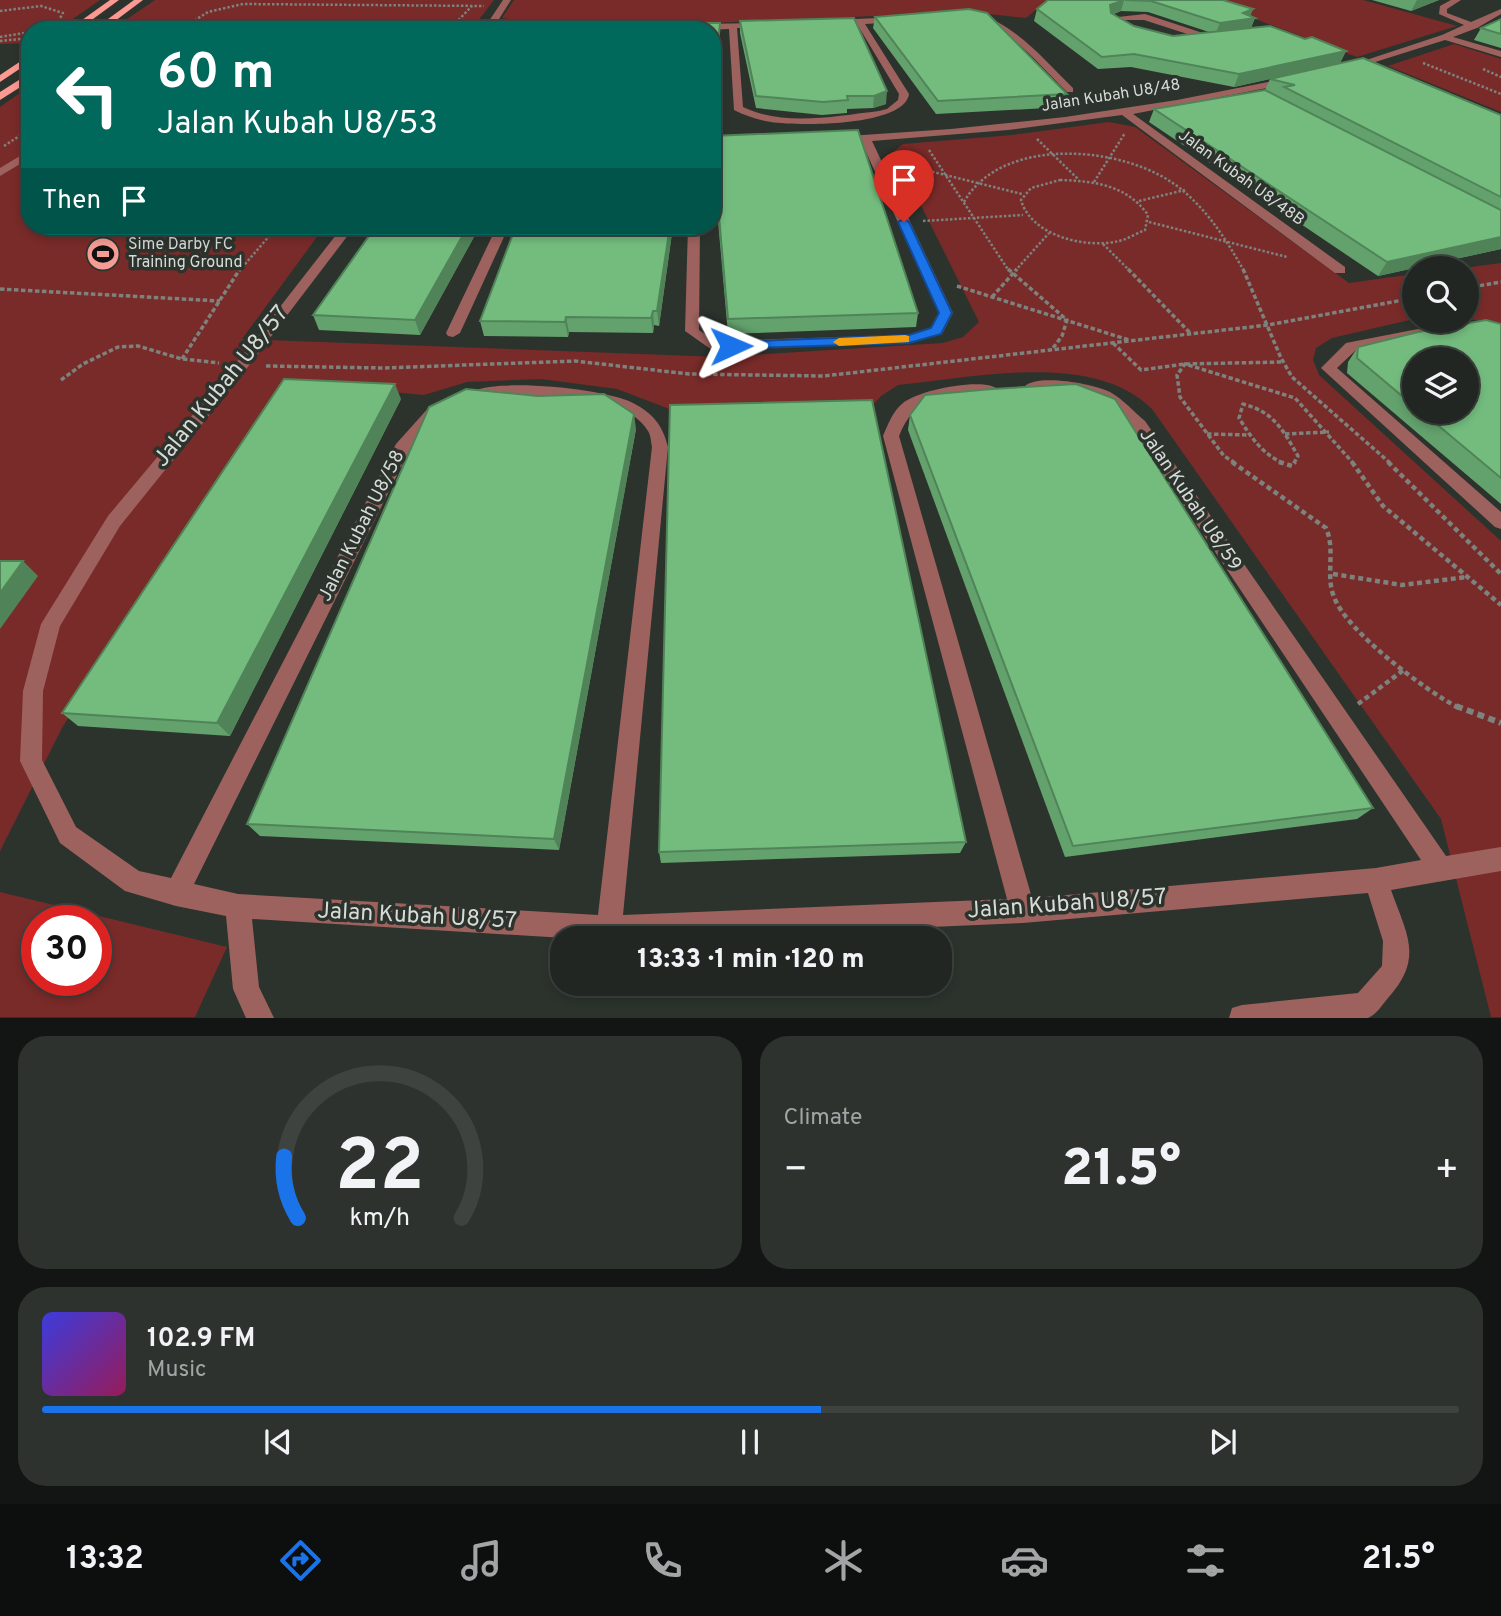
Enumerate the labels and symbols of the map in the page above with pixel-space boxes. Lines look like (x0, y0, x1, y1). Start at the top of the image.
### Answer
street label: Jalan Kubah U8/48 (1040, 75, 1182, 117)
street label: Jalan Kubah U8/48B (1174, 126, 1308, 230)
pin (874, 150, 934, 222)
sports icon: Sime Darby FC Training Ground (84, 235, 122, 273)
place label: Sime Darby FC Training Ground (128, 235, 243, 273)
street label: Jalan Kubah U8/57 (148, 300, 296, 474)
position arrow (694, 309, 768, 383)
street label: Jalan Kubah U8/59 (1134, 424, 1246, 576)
street label: Jalan Kubah U8/58 (313, 446, 411, 606)
street label: Jalan Kubah U8/57 (966, 884, 1168, 926)
street label: Jalan Kubah U8/57 (317, 897, 517, 937)
speed limit sign: 30 (21, 905, 112, 996)

